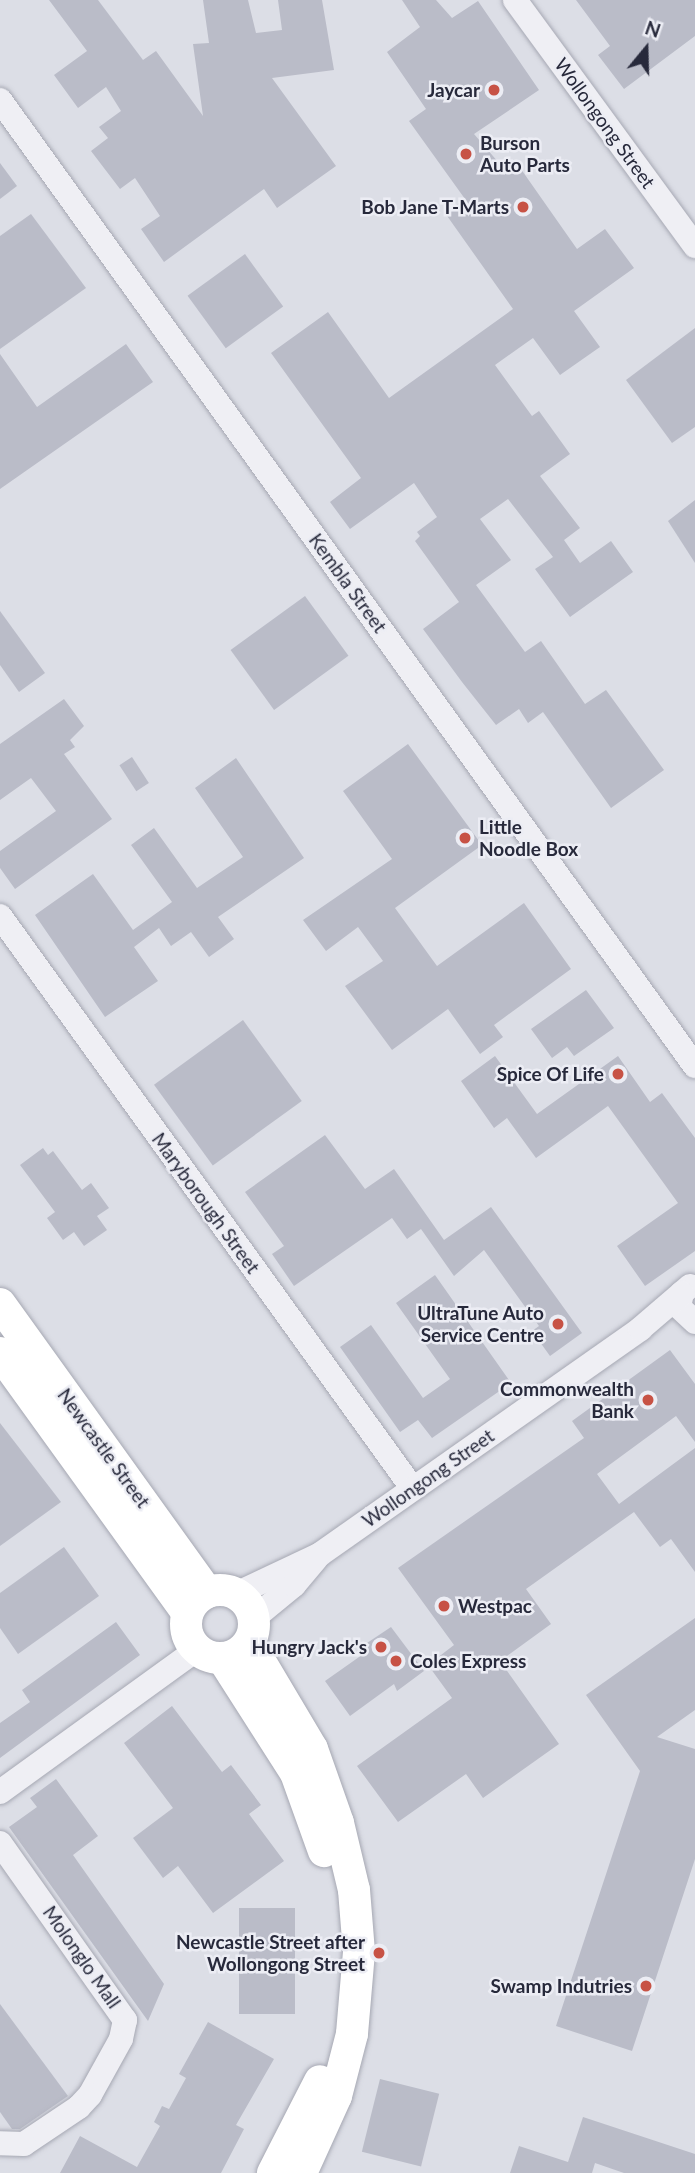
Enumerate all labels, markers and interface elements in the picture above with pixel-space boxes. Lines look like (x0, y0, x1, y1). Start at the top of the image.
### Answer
north arrow (611, 14, 681, 84)
text: N (642, 15, 664, 42)
street label: Wollongong Street (550, 53, 660, 193)
place label: Jaycar (427, 79, 480, 101)
marker: Jaycar (486, 82, 502, 98)
place label: Burson Auto Parts (480, 132, 570, 176)
marker: Burson Auto Parts (458, 146, 474, 162)
place label: Bob Jane T-Marts (360, 196, 509, 218)
marker: Bob Jane T-Marts (515, 199, 531, 215)
street label: Kembla Street (304, 529, 392, 637)
place label: Little Noodle Box (479, 816, 578, 860)
marker: Little Noodle Box (457, 830, 473, 846)
place label: Spice Of Life (496, 1063, 604, 1085)
marker: Spice Of Life (610, 1066, 626, 1082)
street label: Maryborough Street (147, 1128, 265, 1278)
place label: UltraTune Auto Service Centre (417, 1302, 544, 1346)
marker: UltraTune Auto Service Centre (550, 1316, 566, 1332)
place label: Commonwealth Bank (500, 1378, 634, 1422)
street label: Newcastle Street (53, 1384, 155, 1512)
marker: Commonwealth Bank (640, 1392, 656, 1408)
street label: Wollongong Street (358, 1424, 498, 1532)
place label: Westpac (458, 1595, 532, 1617)
marker: Westpac (436, 1598, 452, 1614)
place label: Hungry Jack's (250, 1636, 367, 1658)
marker: Hungry Jack's (373, 1639, 389, 1655)
place label: Coles Express (410, 1650, 526, 1672)
marker: Coles Express (388, 1653, 404, 1669)
street label: Molonglo Mall (38, 1901, 126, 2013)
place label: Newcastle Street after Wollongong Street (176, 1931, 365, 1975)
marker: Newcastle Street after Wollongong Street (371, 1945, 387, 1961)
place label: Swamp Indutries (491, 1975, 632, 1997)
marker: Swamp Indutries (638, 1978, 654, 1994)

